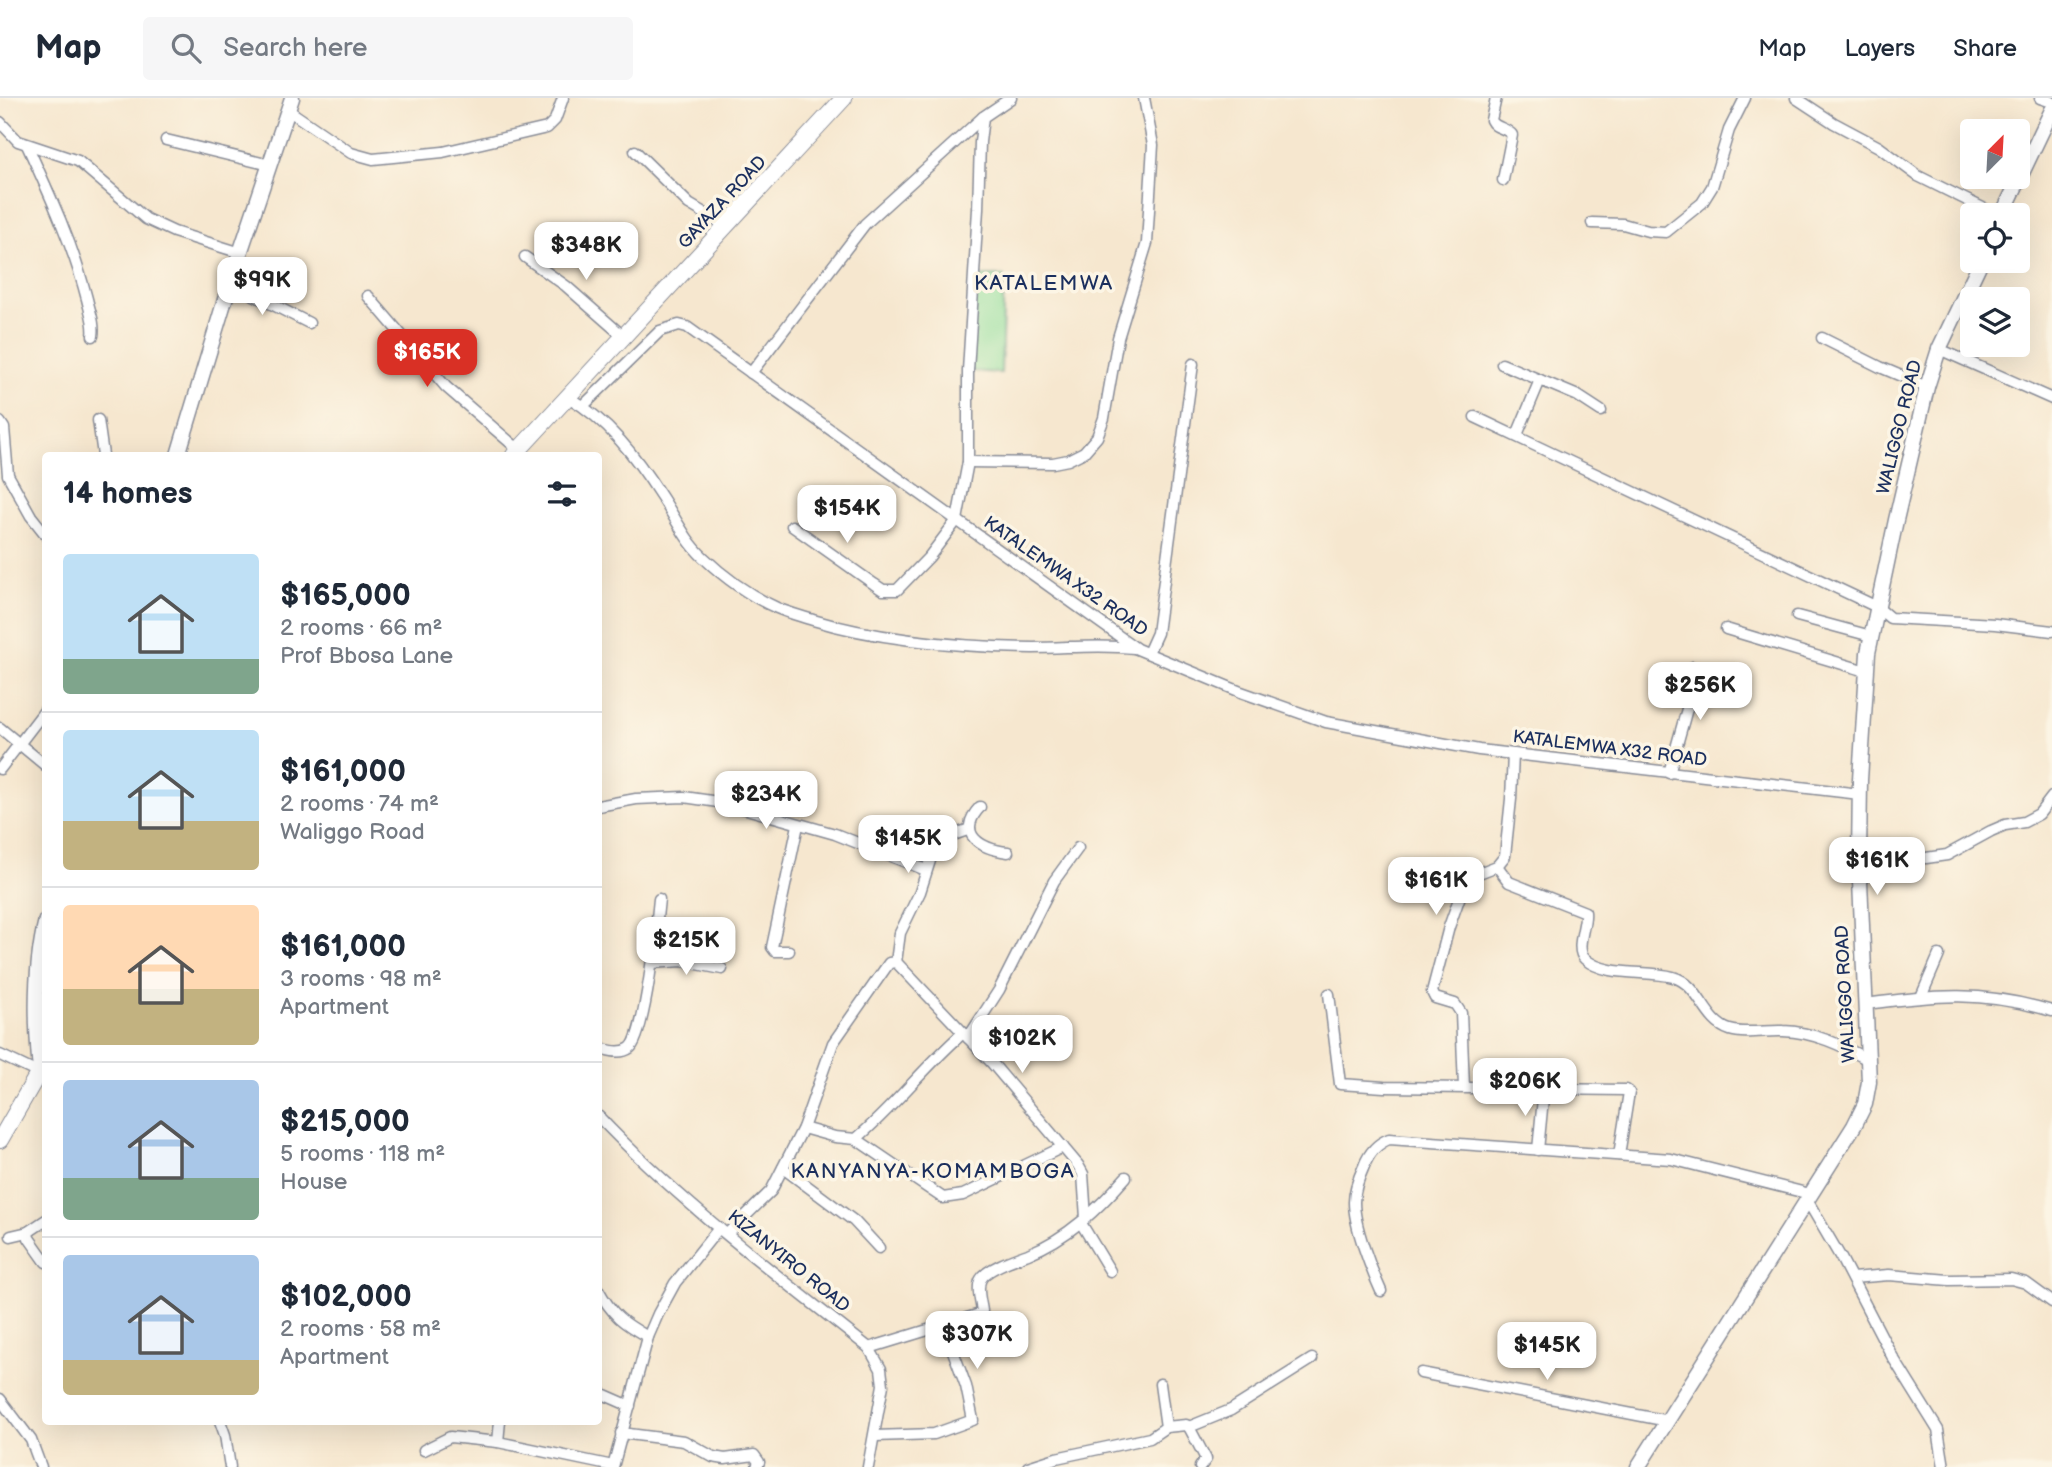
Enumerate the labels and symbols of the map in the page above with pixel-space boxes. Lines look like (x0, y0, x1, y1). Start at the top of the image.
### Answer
north arrow (1960, 119, 2030, 189)
street label: GAYAZA ROAD (674, 151, 771, 253)
pin: $348K (537, 222, 635, 282)
pin: $99K (221, 258, 303, 317)
district label: KATALEMWA (974, 271, 1114, 296)
pin: $165K (378, 330, 476, 389)
street label: WALIGGO ROAD (1873, 358, 1926, 496)
pin: $154K (798, 486, 896, 545)
street label: KATALEMWA X32 ROAD (980, 512, 1152, 641)
pin: $256K (1651, 662, 1749, 722)
street label: KATALEMWA X32 ROAD (1512, 726, 1708, 771)
pin: $234K (717, 772, 815, 831)
pin: $145K (859, 816, 957, 875)
pin: $161K (1828, 838, 1926, 897)
pin: $161K (1387, 858, 1485, 917)
pin: $215K (637, 918, 735, 977)
street label: WALIGGO ROAD (1831, 925, 1860, 1063)
pin: $102K (973, 1016, 1071, 1075)
pin: $206K (1476, 1058, 1574, 1118)
district label: KANYANYA-KOMAMBOGA (790, 1159, 1076, 1184)
street label: KIZANYIRO ROAD (724, 1206, 854, 1317)
pin: $307K (928, 1312, 1026, 1371)
pin: $145K (1498, 1322, 1596, 1382)

